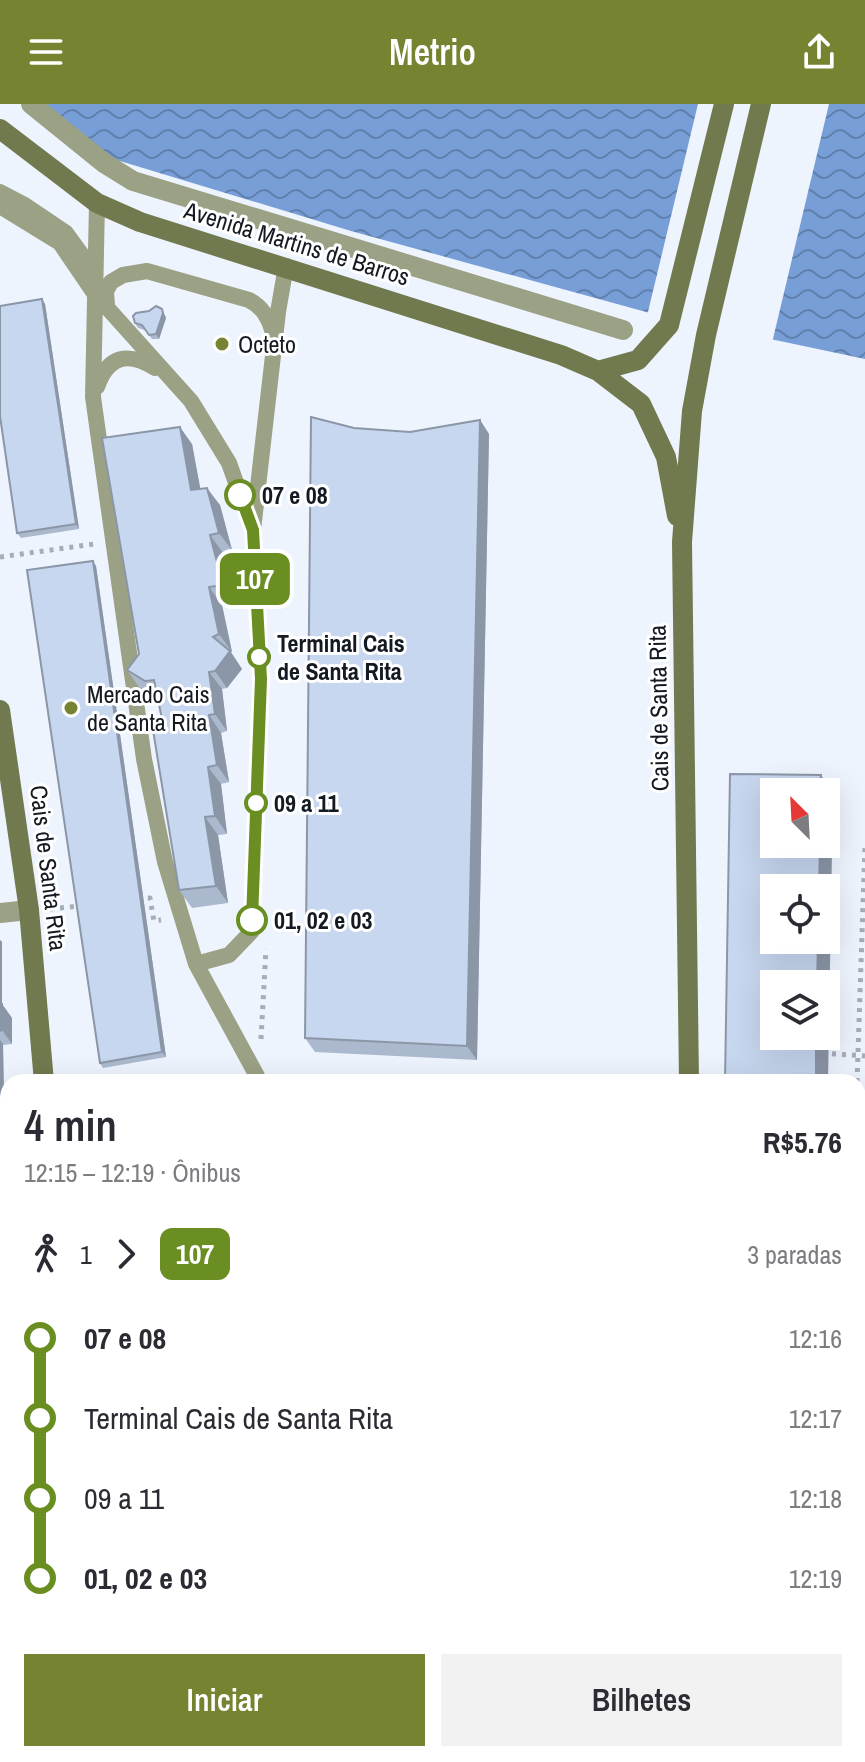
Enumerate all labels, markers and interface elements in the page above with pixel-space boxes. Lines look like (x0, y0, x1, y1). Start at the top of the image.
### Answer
text: Metrio (389, 28, 476, 76)
icon: menu (24, 30, 68, 74)
icon: share (797, 30, 841, 74)
street label: Avenida Martins de Barros (180, 193, 413, 292)
place label: Octeto (238, 328, 296, 360)
marker: Octeto (213, 335, 231, 353)
place label: 07 e 08 (262, 479, 328, 511)
marker: 07 e 08 (225, 480, 255, 510)
line badge: 107 (209, 553, 301, 605)
text: 107 (236, 560, 274, 598)
street label: Cais de Santa Rita (641, 625, 675, 791)
place label: Terminal Cais de Santa Rita (277, 627, 405, 687)
marker: Terminal Cais de Santa Rita (248, 646, 270, 668)
place label: Mercado Cais de Santa Rita (87, 678, 210, 738)
marker: Mercado Cais de Santa Rita (62, 699, 80, 717)
north arrow (760, 778, 840, 858)
map controls (760, 778, 840, 1050)
street label: Cais de Santa Rita (23, 784, 75, 953)
place label: 09 a 11 (274, 787, 339, 819)
marker: 09 a 11 (245, 792, 267, 814)
button: locate (760, 874, 840, 954)
place label: 01, 02 e 03 (274, 904, 373, 936)
marker: 01, 02 e 03 (237, 905, 267, 935)
button: layers (760, 970, 840, 1050)
text: 4 min (24, 1095, 117, 1155)
text: R$5.76 (763, 1122, 842, 1162)
text: 12:15 – 12:19 · Ônibus (24, 1155, 241, 1190)
icon: walk (24, 1232, 68, 1276)
icon: forward (104, 1232, 148, 1276)
text: 107 (176, 1235, 214, 1273)
text: 1 (80, 1237, 92, 1272)
text: 3 paradas (747, 1237, 842, 1272)
text: 07 e 08 (84, 1318, 166, 1358)
text: 12:16 (789, 1321, 842, 1356)
text: Terminal Cais de Santa Rita (84, 1398, 393, 1438)
text: 12:17 (789, 1401, 842, 1436)
text: 09 a 11 (84, 1478, 164, 1518)
text: 12:18 (789, 1481, 842, 1516)
text: 01, 02 e 03 (84, 1558, 207, 1598)
text: 12:19 (789, 1561, 842, 1596)
button: Iniciar (24, 1654, 425, 1746)
button: Bilhetes (441, 1654, 842, 1746)

